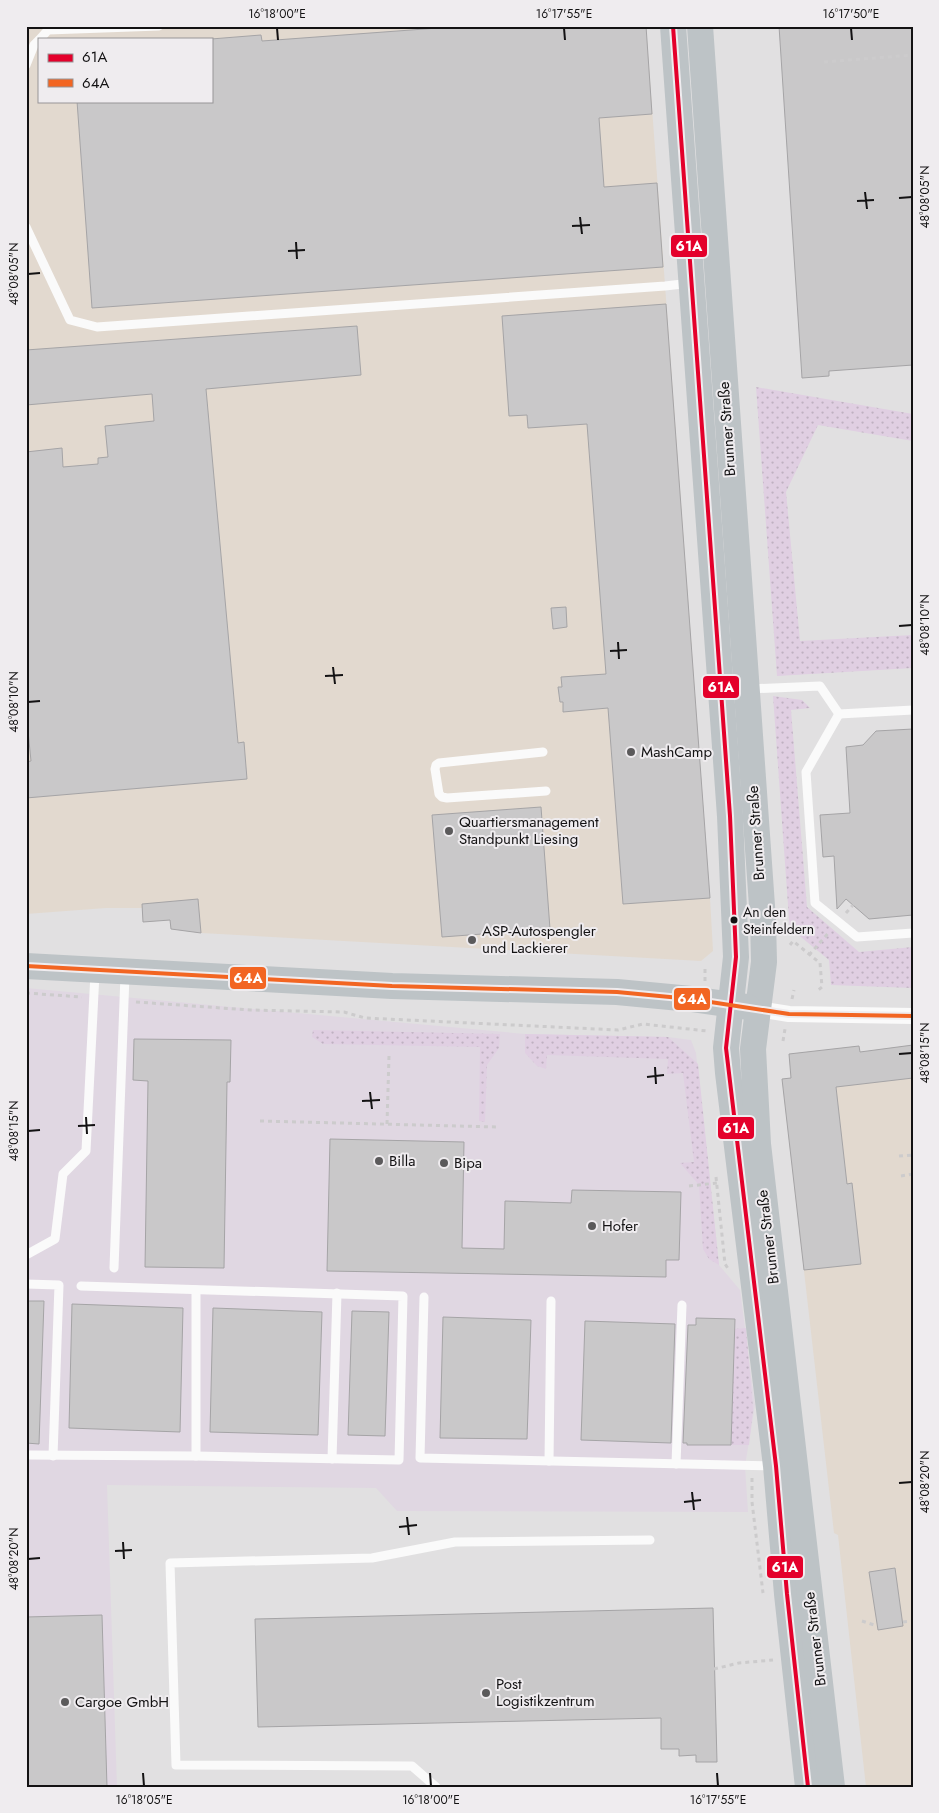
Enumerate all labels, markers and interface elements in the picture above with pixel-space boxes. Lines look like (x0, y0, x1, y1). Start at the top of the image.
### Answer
text: 16°18'00"E (248, 5, 306, 23)
text: 16°17'55"E (536, 5, 592, 23)
text: 16°17'50"E (823, 5, 879, 23)
legend (38, 38, 212, 102)
text: 61A (82, 46, 107, 68)
text: 64A (82, 72, 109, 94)
text: 48°08'05"N (916, 166, 934, 228)
line badge: 61A (670, 234, 708, 258)
text: 61A (676, 236, 703, 256)
text: 48°08'05"N (5, 243, 23, 305)
street label: Brunner Straße (713, 381, 741, 477)
text: 48°08'10"N (916, 594, 934, 656)
text: 48°08'10"N (5, 671, 23, 733)
line badge: 61A (702, 675, 740, 699)
text: 61A (708, 677, 735, 697)
place label: MashCamp (641, 741, 712, 763)
marker: MashCamp (625, 746, 637, 758)
street label: Brunner Straße (742, 785, 770, 881)
place label: Quartiersmanagement Standpunkt Liesing (459, 811, 599, 850)
marker: Quartiersmanagement Standpunkt Liesing (443, 825, 455, 837)
place label: An den Steinfeldern (743, 902, 814, 939)
marker: An den Steinfeldern (729, 915, 739, 925)
place label: ASP-Autospengler und Lackierer (482, 920, 597, 959)
marker: ASP-Autospengler und Lackierer (466, 934, 478, 946)
line badge: 64A (229, 966, 267, 990)
text: 64A (233, 968, 263, 988)
line badge: 64A (673, 987, 711, 1011)
text: 64A (677, 989, 707, 1009)
text: 48°08'15"N (916, 1022, 934, 1084)
text: 48°08'15"N (5, 1100, 23, 1162)
line badge: 61A (717, 1116, 755, 1140)
text: 61A (723, 1118, 750, 1138)
place label: Billa (389, 1150, 415, 1172)
place label: Bipa (454, 1152, 482, 1174)
marker: Billa (373, 1155, 385, 1167)
marker: Bipa (438, 1157, 450, 1169)
street label: Brunner Straße (751, 1188, 785, 1285)
place label: Hofer (602, 1215, 639, 1237)
marker: Hofer (586, 1220, 598, 1232)
text: 48°08'20"N (916, 1451, 934, 1513)
text: 48°08'20"N (5, 1528, 23, 1590)
line badge: 61A (766, 1555, 804, 1579)
text: 61A (772, 1557, 799, 1577)
street label: Brunner Straße (798, 1590, 832, 1687)
place label: Post Logistikzentrum (496, 1673, 595, 1712)
marker: Post Logistikzentrum (480, 1687, 492, 1699)
place label: Cargoe GmbH (75, 1691, 169, 1713)
marker: Cargoe GmbH (59, 1696, 71, 1708)
text: 16°18'05"E (115, 1791, 173, 1809)
text: 16°18'00"E (402, 1791, 460, 1809)
text: 16°17'55"E (690, 1791, 746, 1809)

